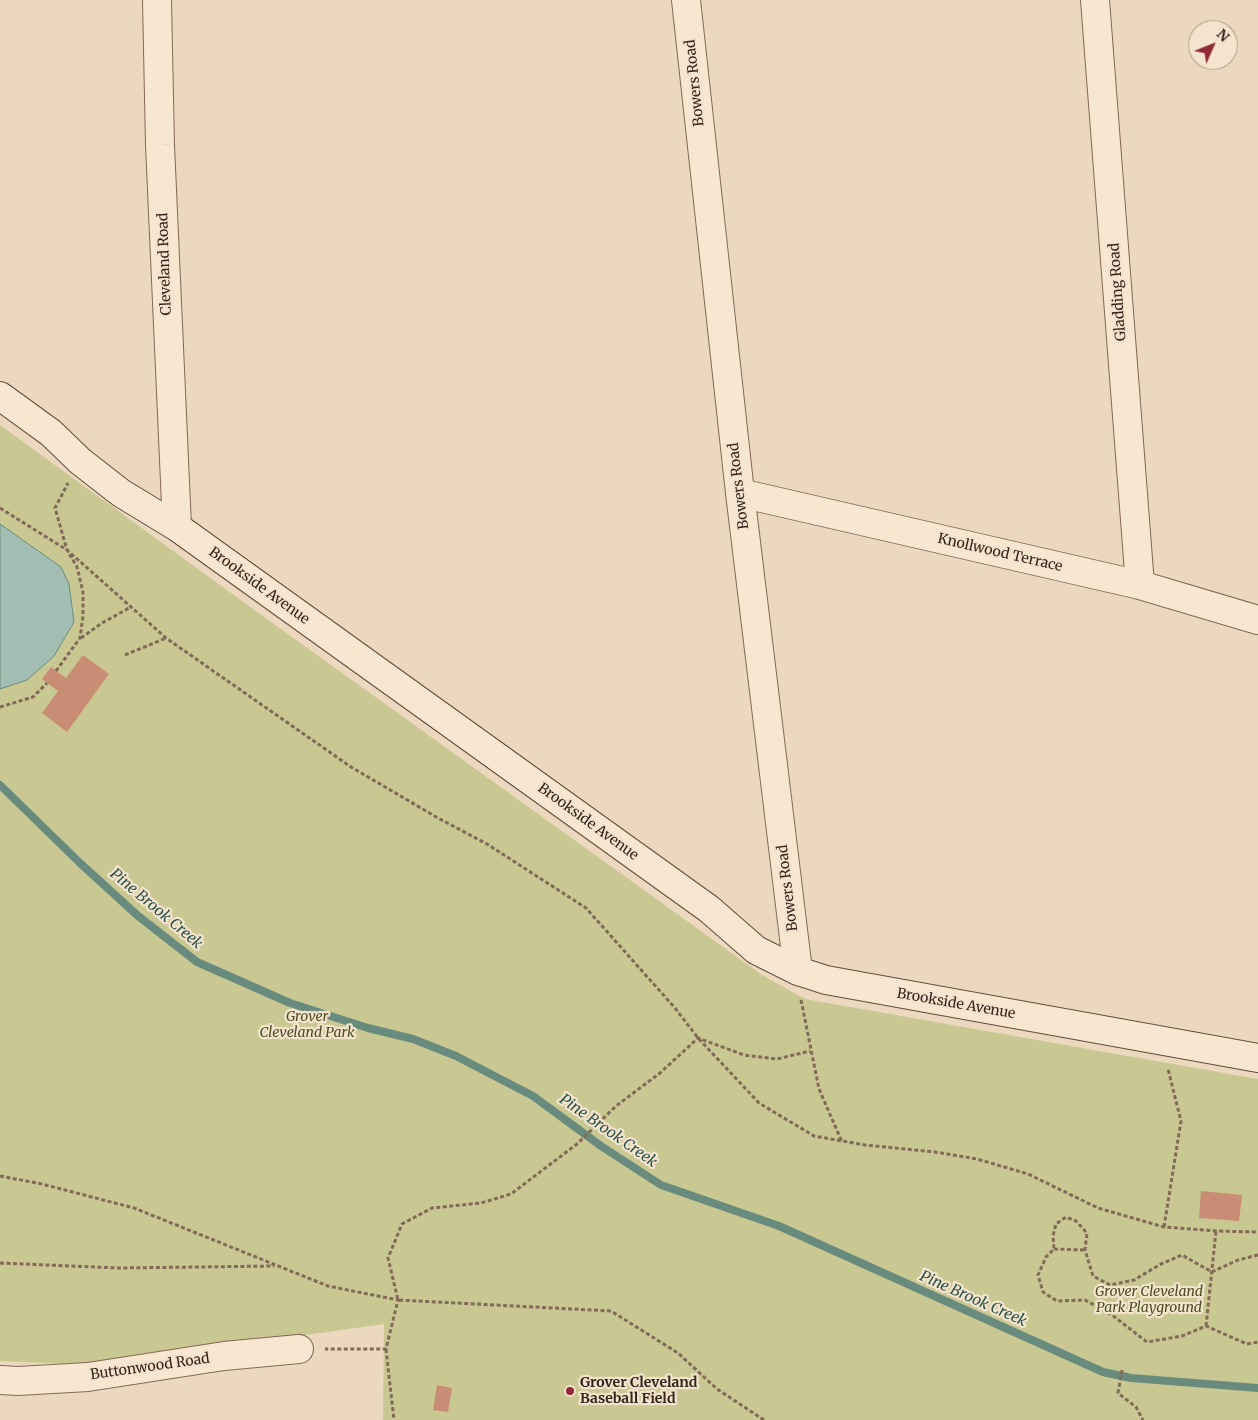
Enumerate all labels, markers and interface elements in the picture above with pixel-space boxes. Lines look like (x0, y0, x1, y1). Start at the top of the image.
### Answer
north arrow (1188, 20, 1238, 70)
text: N (1213, 25, 1233, 46)
street label: Bowers Road (682, 39, 708, 127)
street label: Cleveland Road (155, 212, 175, 316)
street label: Gladding Road (1106, 242, 1130, 342)
street label: Bowers Road (725, 442, 753, 530)
street label: Knollwood Terrace (936, 530, 1064, 576)
street label: Brookside Avenue (205, 544, 313, 628)
street label: Brookside Avenue (534, 780, 642, 864)
street label: Bowers Road (774, 844, 802, 932)
water label: Pine Brook Creek (106, 865, 206, 953)
street label: Brookside Avenue (895, 985, 1017, 1023)
park label: Grover Cleveland Park (259, 1009, 355, 1042)
water label: Pine Brook Creek (556, 1091, 660, 1171)
water label: Pine Brook Creek (917, 1267, 1029, 1331)
park label: Grover Cleveland Park Playground (1095, 1284, 1203, 1316)
street label: Buttonwood Road (89, 1350, 211, 1384)
place label: Grover Cleveland Baseball Field (580, 1375, 697, 1408)
marker: Grover Cleveland Baseball Field (564, 1385, 576, 1397)

